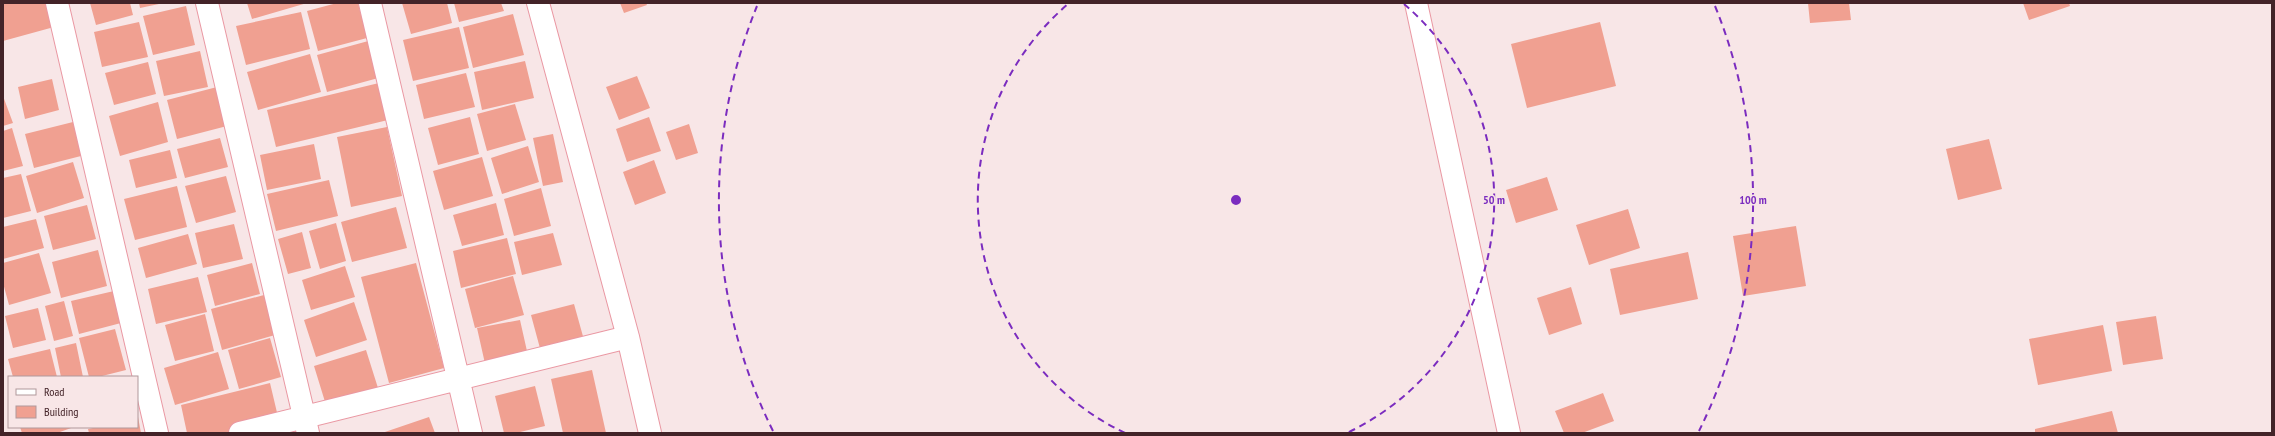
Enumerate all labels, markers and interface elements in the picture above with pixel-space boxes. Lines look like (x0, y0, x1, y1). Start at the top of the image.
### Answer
text: 50 m (1483, 192, 1505, 207)
text: 100 m (1739, 192, 1767, 207)
centre of rings (1229, 193, 1243, 207)
legend (8, 376, 138, 428)
text: Road (44, 384, 64, 399)
text: Building (44, 404, 79, 419)

